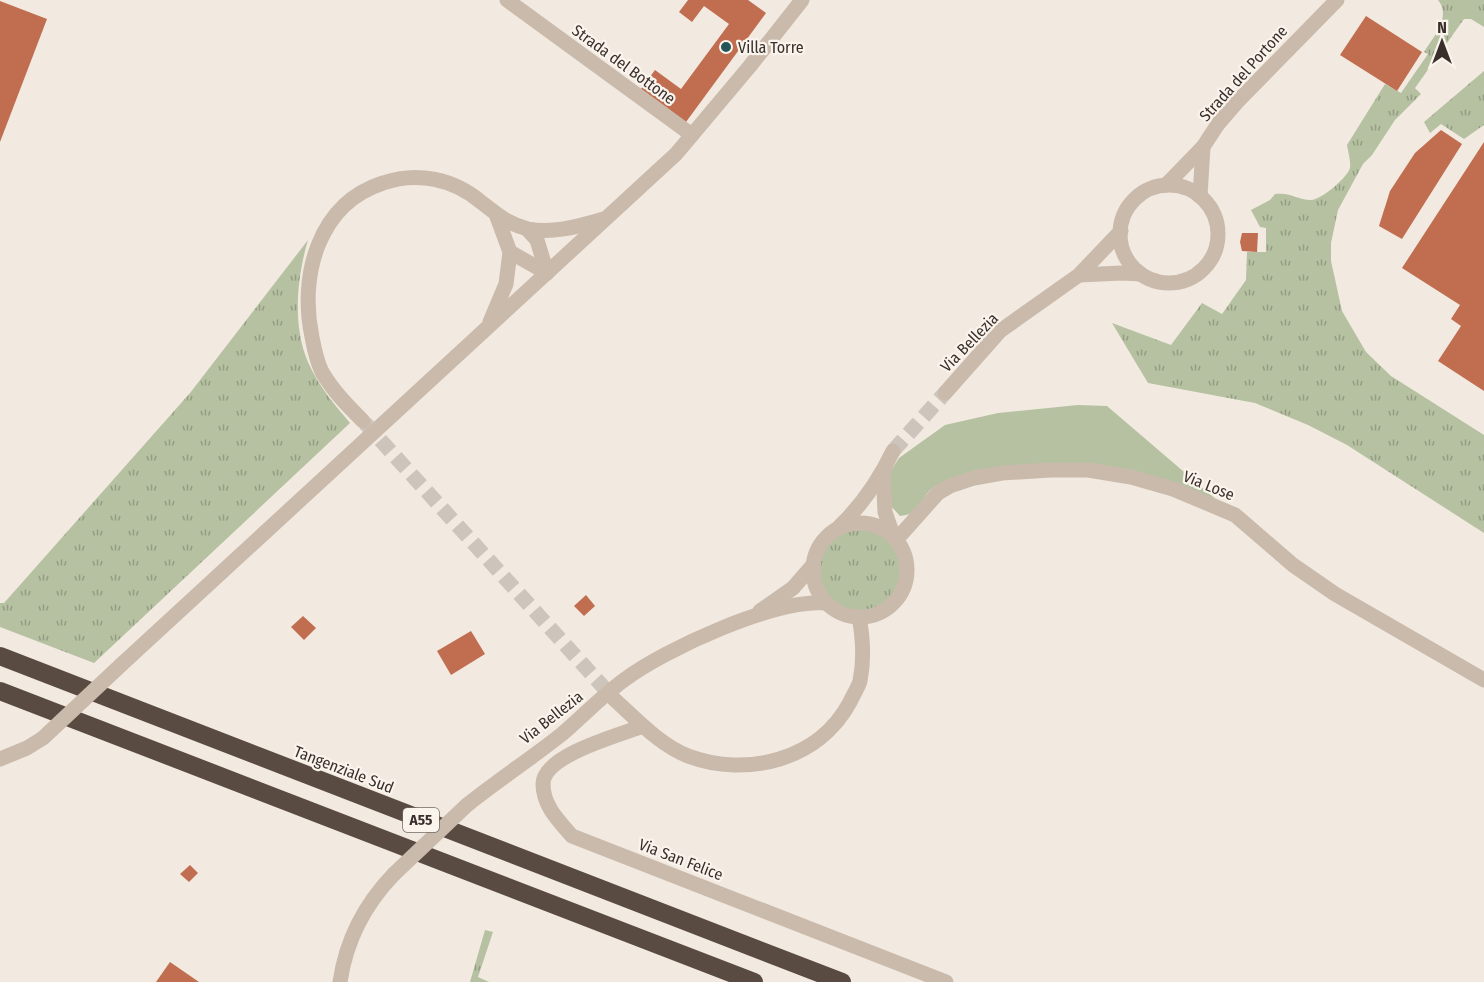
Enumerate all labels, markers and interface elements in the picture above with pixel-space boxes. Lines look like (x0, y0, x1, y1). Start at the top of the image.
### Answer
north arrow (1412, 12, 1472, 72)
text: N (1437, 18, 1447, 37)
street label: Strada del Bottone (568, 21, 679, 108)
street label: Strada del Portone (1195, 21, 1291, 125)
place label: Villa Torre (738, 38, 804, 57)
marker: Villa Torre (719, 40, 733, 54)
street label: Via Bellezia (937, 309, 1002, 376)
street label: Via Lose (1180, 467, 1237, 504)
street label: Via Bellezia (516, 687, 587, 748)
street label: Tangenziale Sud (291, 742, 396, 797)
road number: A55 (403, 808, 439, 832)
street label: Via San Felice (636, 835, 726, 884)

